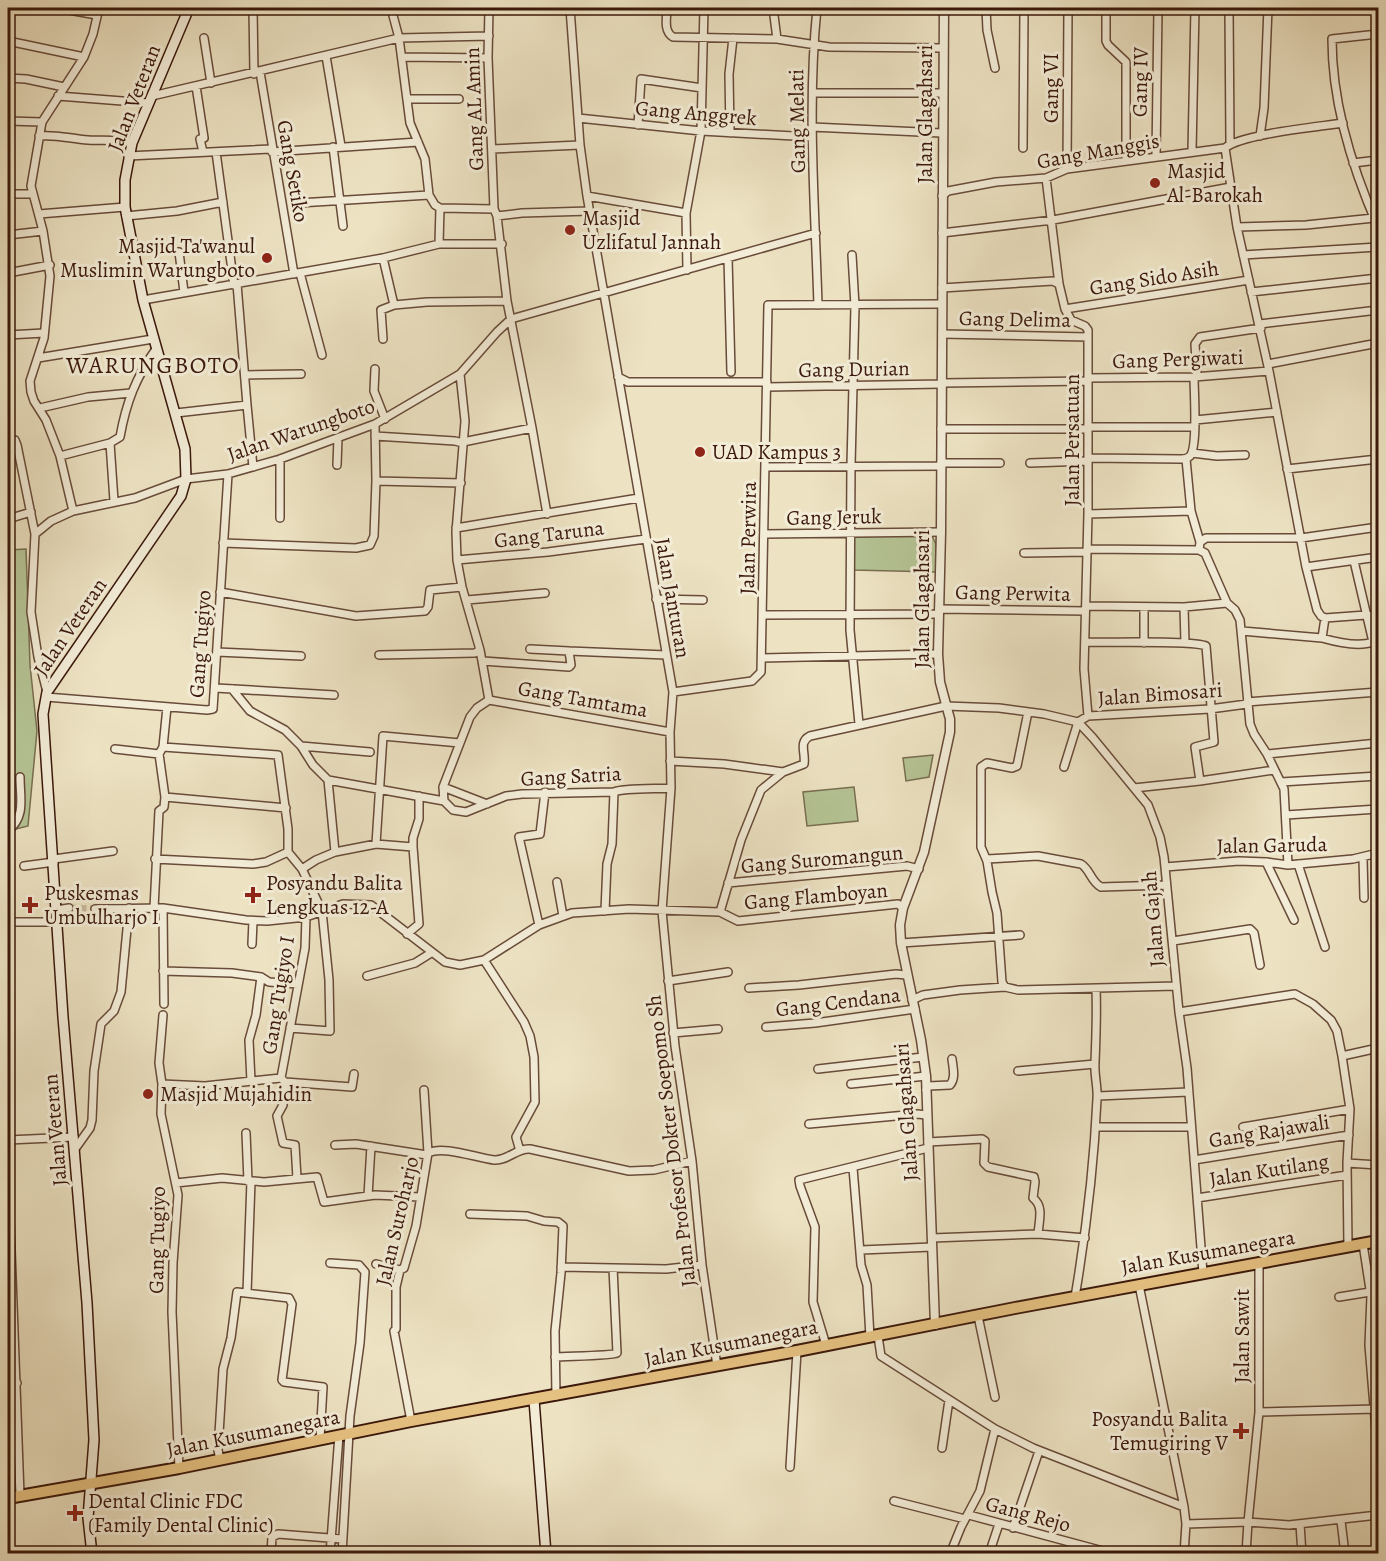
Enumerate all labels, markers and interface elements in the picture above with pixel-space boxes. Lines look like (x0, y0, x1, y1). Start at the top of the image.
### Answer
street label: Jalan Veteran (101, 40, 167, 156)
street label: Jalan Glagahsari (911, 45, 939, 183)
street label: Gang IV (1125, 46, 1155, 117)
street label: Gang AL Amin (458, 47, 490, 171)
street label: Gang VI (1037, 53, 1065, 123)
street label: Gang Melati (782, 69, 812, 173)
street label: Gang Anggrek (634, 94, 758, 132)
street label: Gang Setiko (270, 118, 316, 224)
street label: Gang Manggis (1034, 126, 1162, 176)
place label: Masjid Al-Barokah (1166, 157, 1263, 209)
marker: Masjid Al-Barokah (1148, 176, 1162, 190)
place label: Masjid Uzlifatul Jannah (582, 204, 721, 256)
marker: Masjid Uzlifatul Jannah (563, 223, 577, 237)
place label: Masjid Ta'wanul Muslimin Warungboto (60, 232, 255, 284)
marker: Masjid Ta'wanul Muslimin Warungboto (260, 251, 274, 265)
street label: Gang Sido Asih (1087, 254, 1221, 302)
street label: Gang Delima (959, 304, 1072, 334)
street label: Gang Pergiwati (1112, 343, 1244, 375)
district label: WARUNGBOTO (65, 349, 240, 381)
street label: Gang Durian (798, 354, 910, 384)
street label: Jalan Persatuan (1058, 374, 1086, 506)
street label: Jalan Warungboto (224, 392, 378, 468)
place label: UAD Kampus 3 (712, 438, 841, 466)
marker: UAD Kampus 3 (693, 445, 707, 459)
street label: Jalan Perwira (733, 481, 763, 595)
street label: Gang Jeruk (786, 502, 882, 532)
street label: Gang Taruna (492, 513, 606, 555)
street label: Jalan Glagahsari (908, 530, 936, 668)
street label: Jalan Janturan (649, 536, 697, 660)
street label: Jalan Veteran (27, 572, 113, 682)
street label: Gang Perwita (955, 578, 1071, 608)
street label: Gang Tugiyo (182, 589, 218, 699)
street label: Gang Tamtama (516, 674, 650, 724)
street label: Jalan Bimosari (1097, 676, 1223, 712)
street label: Gang Satria (520, 759, 622, 793)
street label: Jalan Garuda (1216, 830, 1328, 860)
street label: Gang Suromangun (740, 838, 904, 880)
place label: Posyandu Balita Lengkuas 12-A (266, 869, 403, 921)
street label: Jalan Gajah (1135, 870, 1171, 968)
street label: Gang Flamboyan (743, 876, 889, 916)
place label: Puskesmas Umbulharjo I (44, 879, 159, 931)
marker: Posyandu Balita Lengkuas 12-A (244, 886, 262, 904)
marker: Puskesmas Umbulharjo I (21, 896, 39, 914)
street label: Gang Tugiyo I (255, 934, 301, 1056)
street label: Gang Cendana (774, 980, 902, 1024)
street label: Jalan Profesor Dokter Soepomo Sh (639, 993, 703, 1289)
street label: Jalan Glagahsari (887, 1042, 925, 1182)
street label: Jalan Veteran (36, 1073, 74, 1187)
place label: Masjid Mujahidin (160, 1080, 312, 1108)
marker: Masjid Mujahidin (141, 1087, 155, 1101)
street label: Gang Rajawali (1207, 1108, 1331, 1154)
street label: Jalan Kutilang (1207, 1147, 1331, 1193)
street label: Jalan Suroharjo (368, 1153, 426, 1289)
street label: Gang Tugiyo (142, 1186, 172, 1294)
street label: Jalan Kusumanegara (1119, 1223, 1297, 1281)
street label: Jalan Sawit (1228, 1289, 1256, 1383)
street label: Jalan Kusumanegara (642, 1312, 820, 1374)
street label: Jalan Kusumanegara (164, 1402, 342, 1464)
place label: Posyandu Balita Temugiring V (1091, 1405, 1228, 1457)
marker: Posyandu Balita Temugiring V (1232, 1422, 1250, 1440)
place label: Dental Clinic FDC (Family Dental Clinic) (88, 1487, 273, 1539)
street label: Gang Rejo (982, 1489, 1074, 1539)
marker: Dental Clinic FDC (Family Dental Clinic) (66, 1504, 84, 1522)

